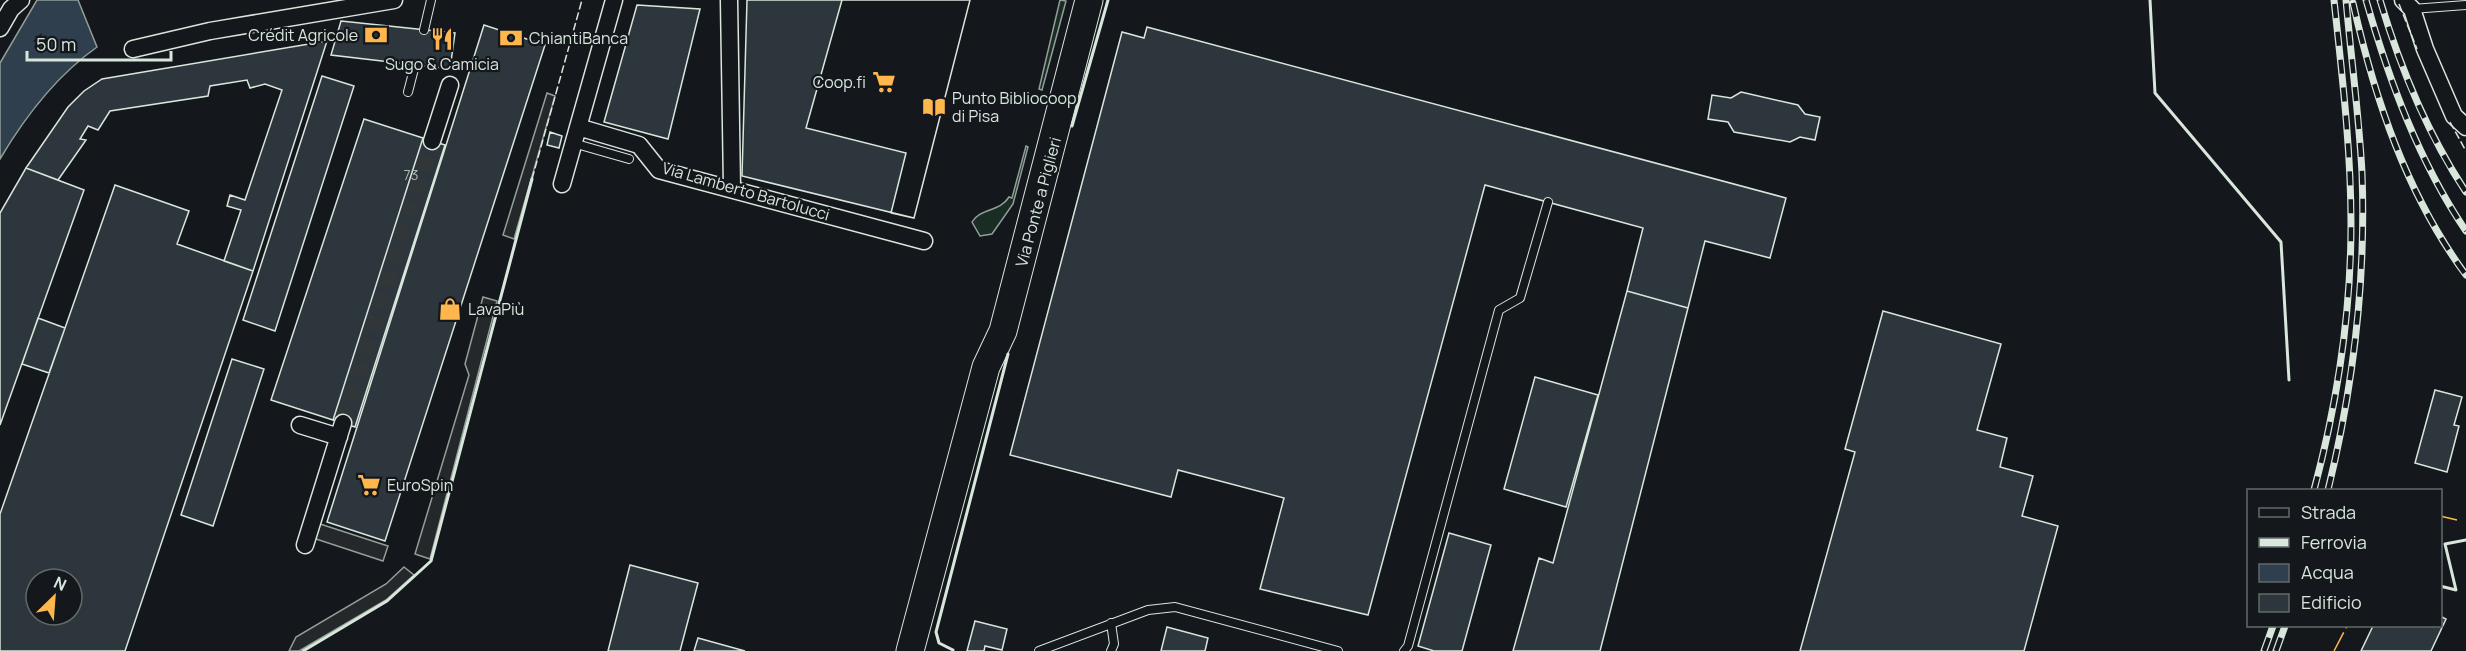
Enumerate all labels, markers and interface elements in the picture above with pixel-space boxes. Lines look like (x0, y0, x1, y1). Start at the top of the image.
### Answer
bank icon: Crédit Agricole (363, 22, 389, 48)
scale bar (27, 24, 171, 62)
place label: Crédit Agricole (248, 24, 358, 46)
bank icon: ChiantiBanca (498, 25, 524, 51)
restaurant icon: Sugo & Camicia (429, 26, 455, 52)
place label: ChiantiBanca (529, 27, 628, 49)
text: 50 m (36, 32, 76, 56)
place label: Sugo & Camicia (385, 53, 499, 75)
supermarket icon: Coop.fi (871, 69, 897, 95)
place label: Coop.fi (813, 71, 866, 93)
place label: Punto Bibliocoop di Pisa (952, 87, 1076, 127)
library icon: Punto Bibliocoop di Pisa (921, 94, 947, 120)
street label: Via Ponte a Piglieri (1010, 135, 1066, 269)
street label: Via Lamberto Bartolucci (660, 157, 832, 225)
house number: 73 (404, 165, 418, 184)
shop icon: LavaPiù (437, 296, 463, 322)
place label: LavaPiù (468, 298, 524, 320)
supermarket icon: EuroSpin (356, 472, 382, 498)
place label: EuroSpin (387, 474, 453, 496)
legend (2247, 489, 2442, 627)
text: Strada (2301, 500, 2356, 524)
text: Ferrovia (2301, 530, 2367, 554)
text: Acqua (2301, 560, 2354, 584)
north arrow (24, 567, 84, 627)
text: N (50, 571, 70, 596)
text: Edificio (2301, 590, 2362, 614)

